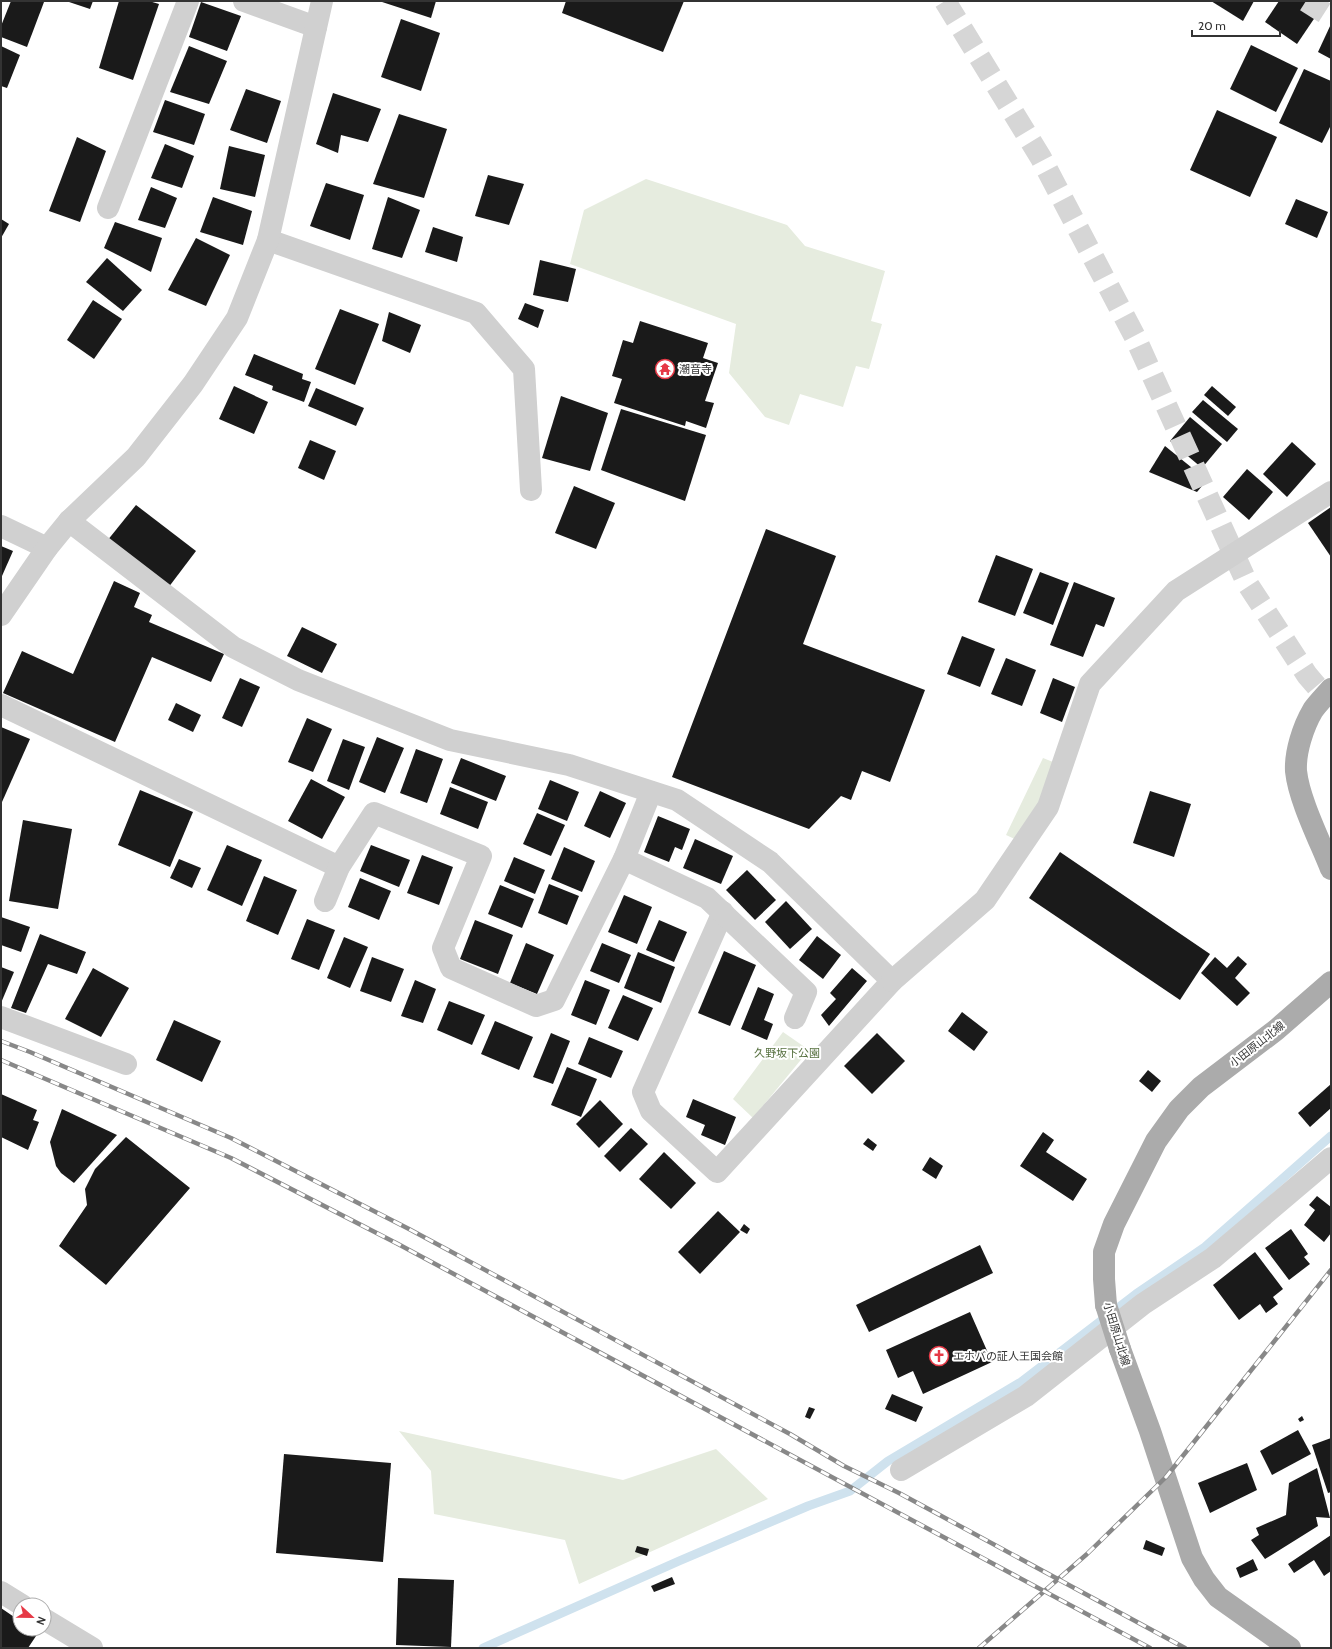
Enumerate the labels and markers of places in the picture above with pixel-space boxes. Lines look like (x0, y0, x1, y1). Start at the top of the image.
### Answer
temple icon: 潮音寺 (654, 358, 676, 380)
place label: 潮音寺 (679, 362, 712, 376)
church icon: エホバの証人王国会館 (928, 1345, 950, 1367)
place label: エホバの証人王国会館 (953, 1349, 1063, 1363)

